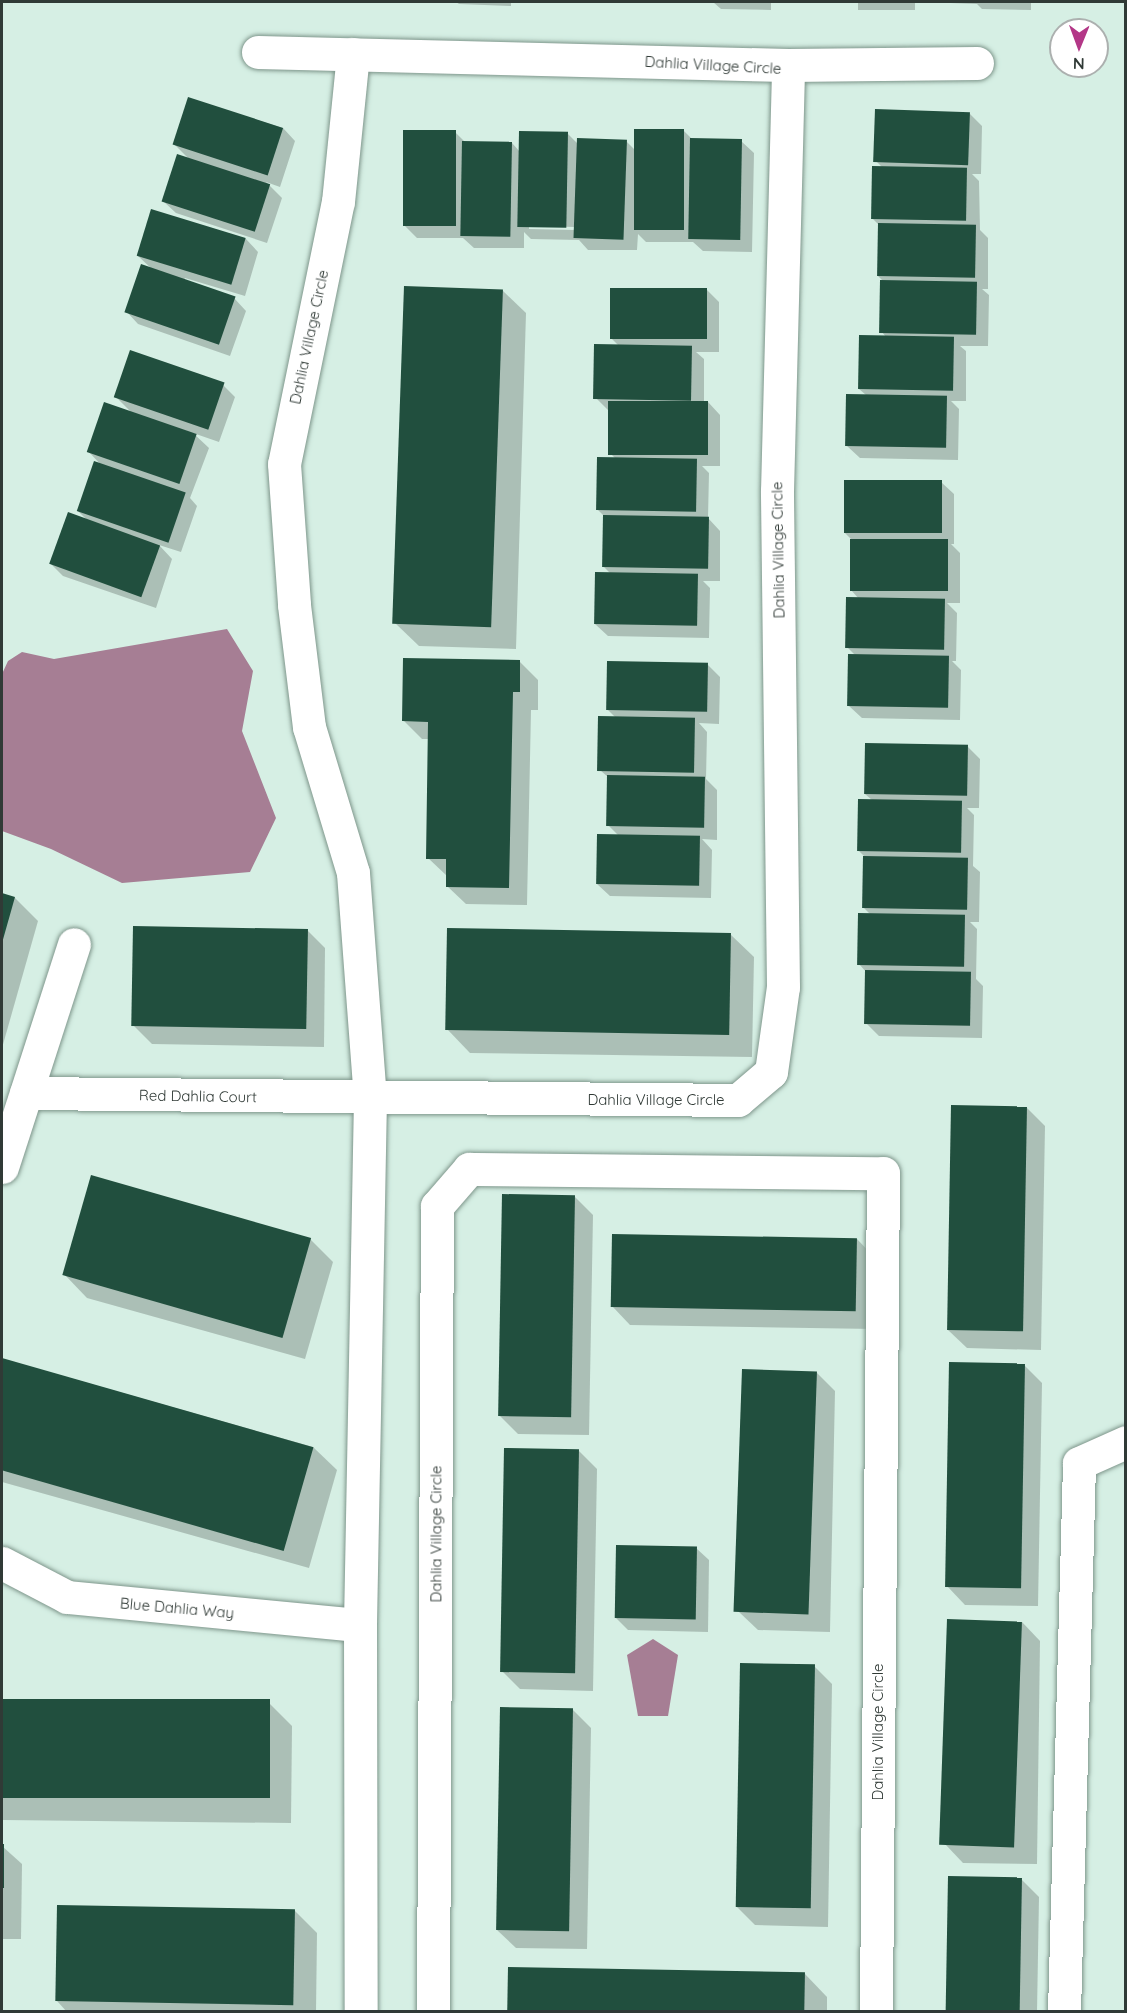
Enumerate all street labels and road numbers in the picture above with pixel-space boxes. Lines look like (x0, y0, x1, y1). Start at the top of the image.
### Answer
street label: Dahlia Village Circle (644, 52, 782, 78)
street label: Dahlia Village Circle (286, 268, 332, 406)
street label: Dahlia Village Circle (768, 481, 788, 619)
street label: Red Dahlia Court (139, 1086, 257, 1106)
street label: Dahlia Village Circle (587, 1091, 725, 1109)
street label: Dahlia Village Circle (427, 1465, 445, 1603)
street label: Blue Dahlia Way (119, 1594, 235, 1622)
street label: Dahlia Village Circle (869, 1663, 887, 1801)

